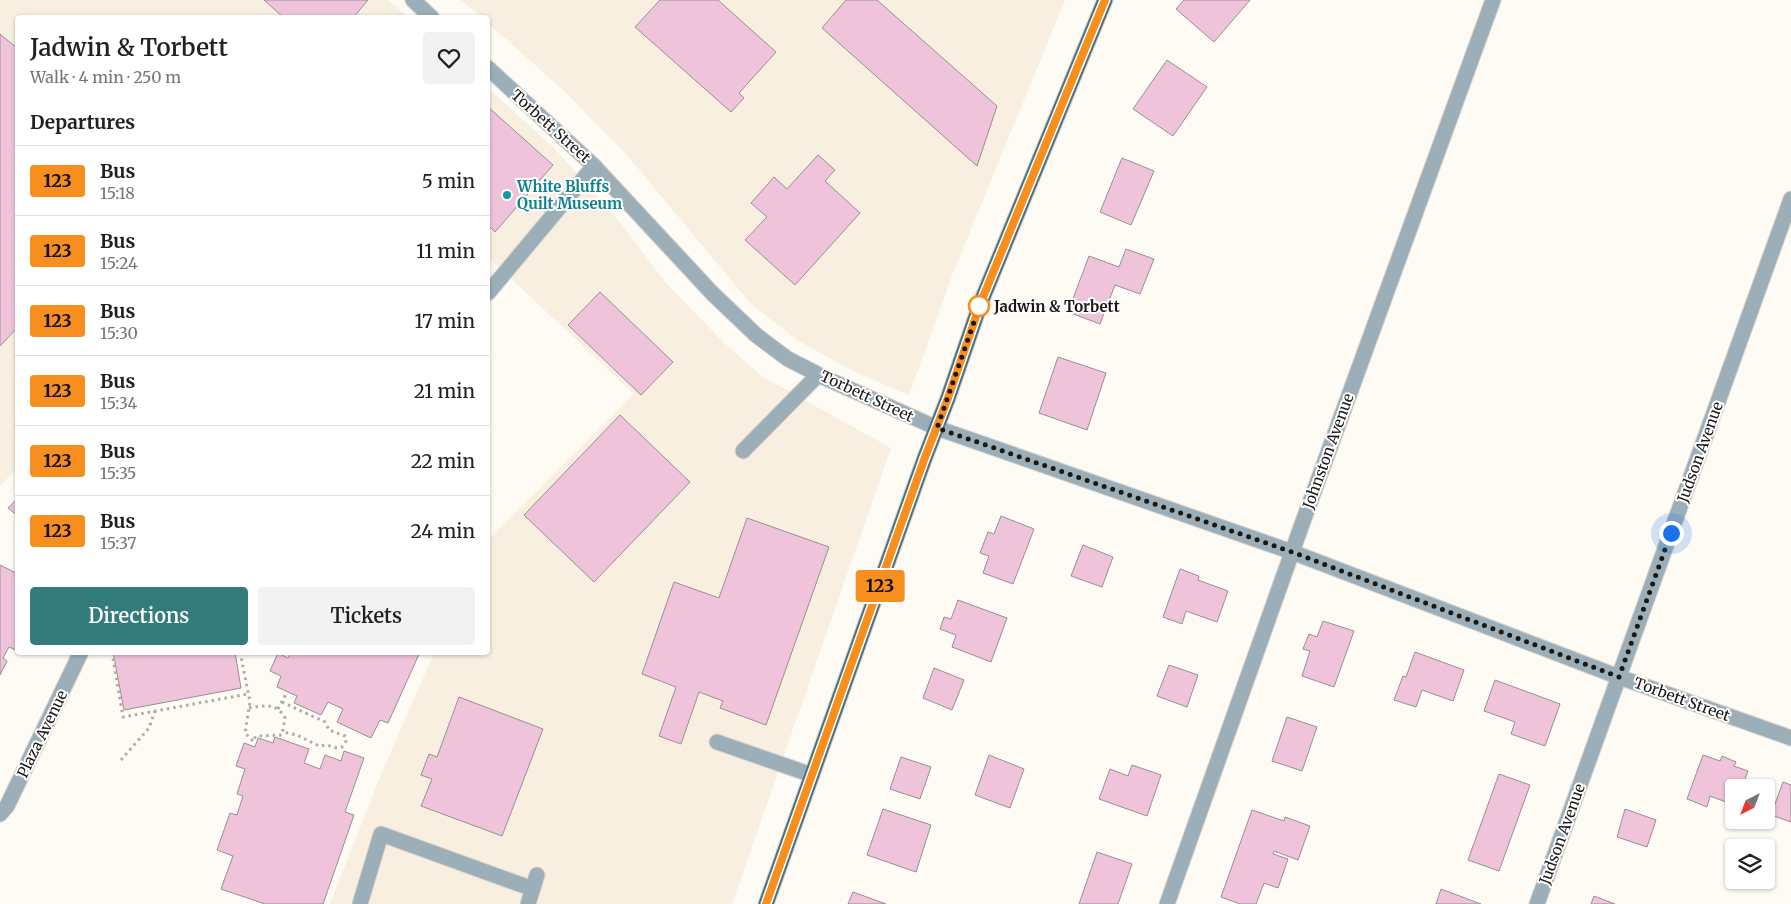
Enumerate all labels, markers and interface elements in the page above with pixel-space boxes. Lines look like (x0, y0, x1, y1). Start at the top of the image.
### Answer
text: Jadwin & Torbett (30, 32, 228, 63)
button: heart (423, 32, 475, 84)
text: Walk · 4 min · 250 m (30, 67, 181, 87)
street label: Torbett Street (507, 85, 595, 167)
text: Departures (30, 110, 135, 134)
text: Bus (100, 159, 135, 183)
text: 123 (43, 169, 72, 192)
text: 5 min (422, 169, 475, 193)
place label: White Bluffs Quilt Museum (516, 177, 622, 213)
text: 15:18 (100, 183, 135, 203)
marker: White Bluffs Quilt Museum (501, 189, 513, 201)
text: Bus (100, 229, 135, 253)
text: 123 (43, 239, 72, 262)
text: 11 min (416, 239, 475, 263)
text: 15:24 (100, 253, 138, 273)
marker: Jadwin & Torbett (968, 295, 990, 317)
place label: Jadwin & Torbett (993, 297, 1120, 316)
text: Bus (100, 299, 135, 323)
text: 123 (43, 309, 72, 332)
text: 17 min (415, 309, 475, 333)
text: 15:30 (100, 323, 138, 343)
street label: Torbett Street (817, 366, 917, 426)
text: Bus (100, 369, 135, 393)
text: 123 (43, 379, 72, 402)
text: 21 min (414, 379, 475, 403)
street label: Johnston Avenue (1298, 391, 1358, 512)
text: 15:34 (100, 393, 137, 413)
street label: Judson Avenue (1673, 399, 1727, 506)
text: Bus (100, 439, 135, 463)
text: 123 (43, 449, 72, 472)
text: 22 min (411, 449, 475, 473)
text: 15:35 (100, 463, 136, 483)
text: Bus (100, 509, 135, 533)
text: 123 (43, 519, 72, 542)
text: 24 min (410, 519, 475, 543)
your location (1659, 521, 1684, 546)
text: 15:37 (100, 533, 136, 553)
line badge: 123 (851, 570, 909, 602)
text: 123 (866, 574, 894, 597)
button: Directions (30, 587, 248, 645)
button: Tickets (258, 587, 475, 645)
street label: Torbett Street (1631, 673, 1733, 725)
street label: Plaza Avenue (13, 687, 71, 781)
north arrow (1725, 779, 1775, 829)
map controls (1725, 779, 1775, 889)
street label: Judson Avenue (1535, 781, 1589, 888)
button: layers (1725, 839, 1775, 889)

